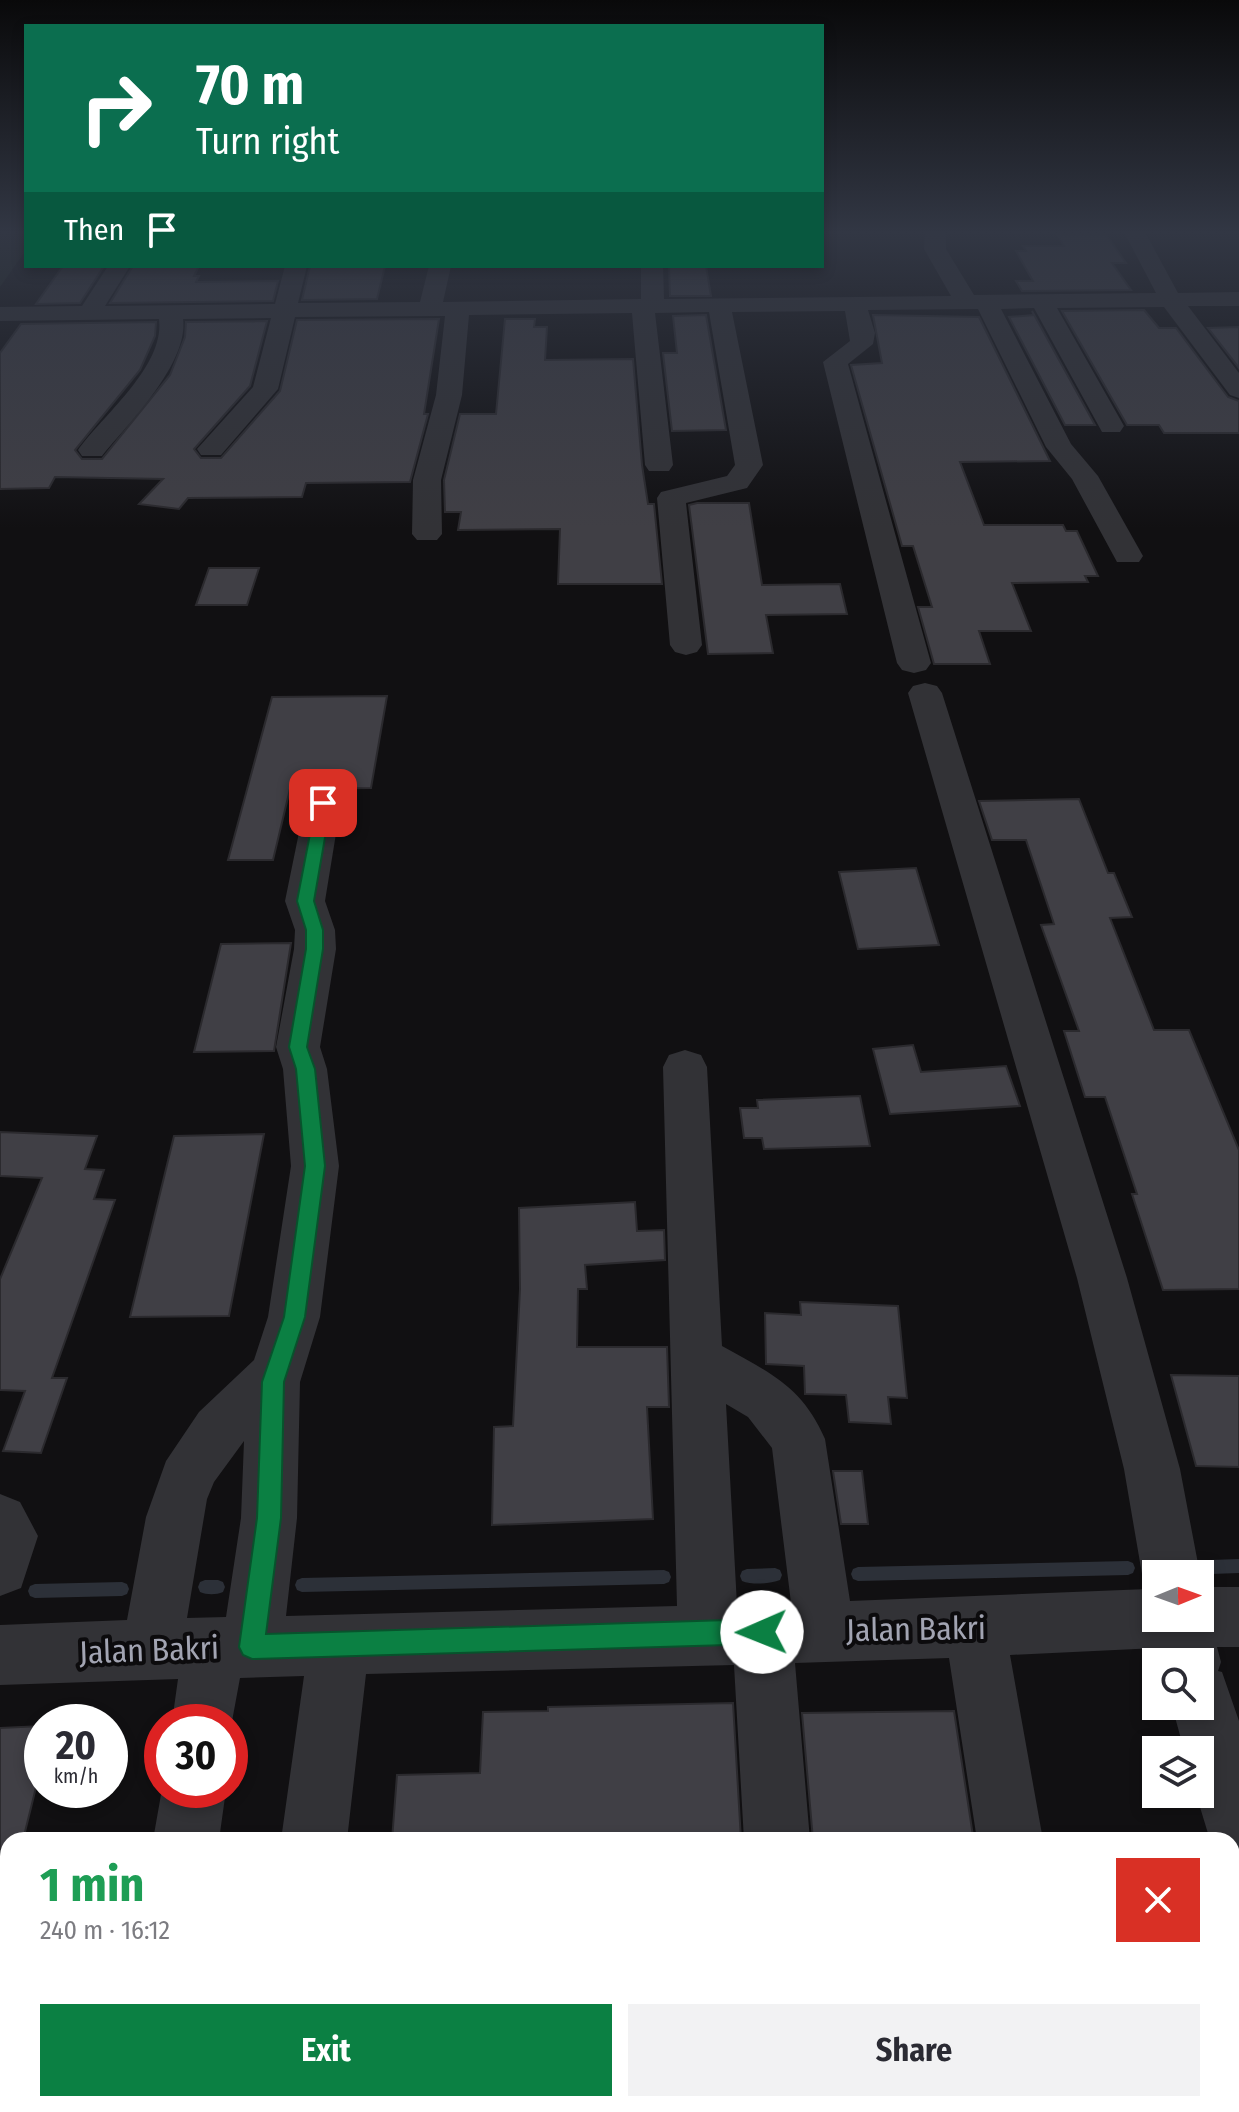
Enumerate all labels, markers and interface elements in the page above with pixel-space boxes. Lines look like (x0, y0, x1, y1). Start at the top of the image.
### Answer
text: 70 m (196, 52, 304, 119)
icon: right (64, 56, 168, 160)
text: Turn right (196, 120, 339, 164)
icon: arrive (140, 208, 184, 252)
text: Then (64, 212, 124, 248)
pin (289, 769, 357, 837)
icon: arrive (301, 781, 345, 825)
north arrow (1142, 1560, 1214, 1632)
map controls (1142, 1560, 1214, 1808)
position arrow (720, 1590, 804, 1674)
street label: Jalan Bakri (846, 1609, 986, 1649)
street label: Jalan Bakri (78, 1629, 220, 1671)
button: search (1142, 1648, 1214, 1720)
speed limit sign: 30 (144, 1704, 248, 1808)
text: 20 (56, 1722, 96, 1770)
button: layers (1142, 1736, 1214, 1808)
text: km/h (54, 1764, 98, 1788)
text: 1 min (40, 1856, 145, 1914)
button: close (1116, 1858, 1200, 1942)
text: 240 m · 16:12 (40, 1915, 170, 1946)
button: Exit (40, 2004, 612, 2096)
button: Share (628, 2004, 1200, 2096)

